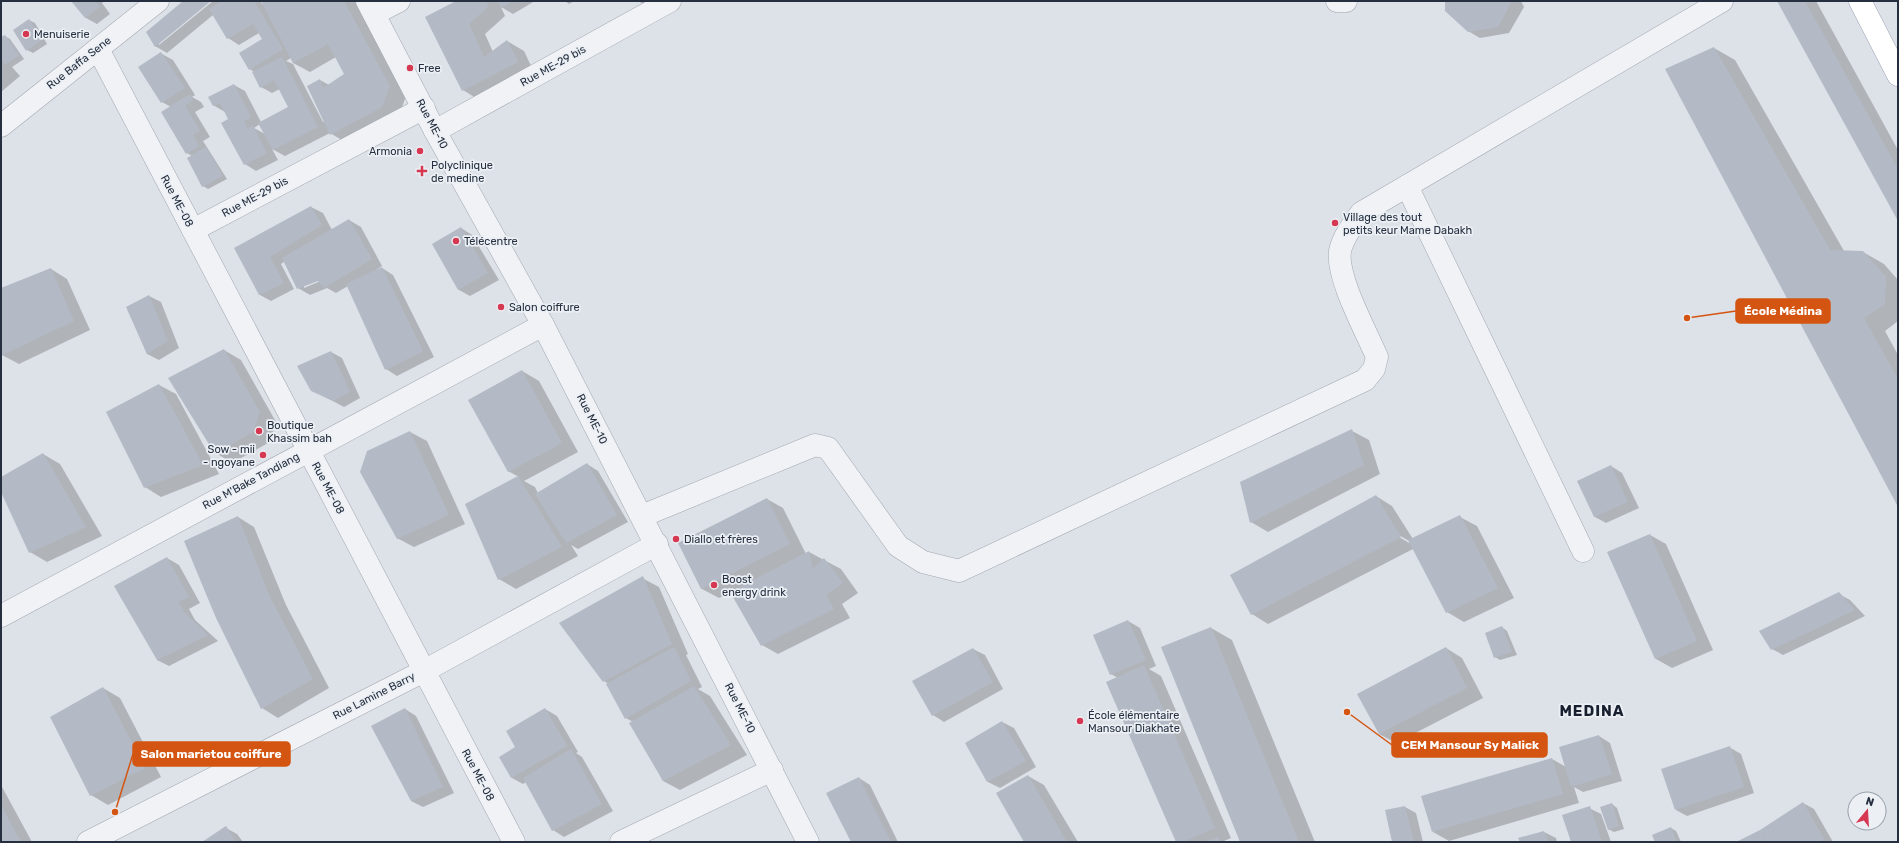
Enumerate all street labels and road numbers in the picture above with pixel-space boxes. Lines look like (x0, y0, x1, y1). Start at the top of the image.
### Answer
street label: Rue Baffa Sene (44, 34, 114, 92)
street label: Rue ME-29 bis (518, 42, 589, 89)
street label: Rue ME-10 (413, 97, 451, 151)
street label: Rue ME-08 (158, 173, 196, 229)
street label: Rue ME-29 bis (220, 174, 291, 220)
street label: Rue ME-10 (574, 392, 610, 446)
street label: Rue M'Bake Tandiang (200, 450, 302, 512)
street label: Rue ME-08 (309, 460, 347, 516)
street label: Rue Lamine Barry (331, 670, 417, 722)
street label: Rue ME-10 (722, 681, 758, 735)
street label: Rue ME-08 (459, 747, 497, 803)

